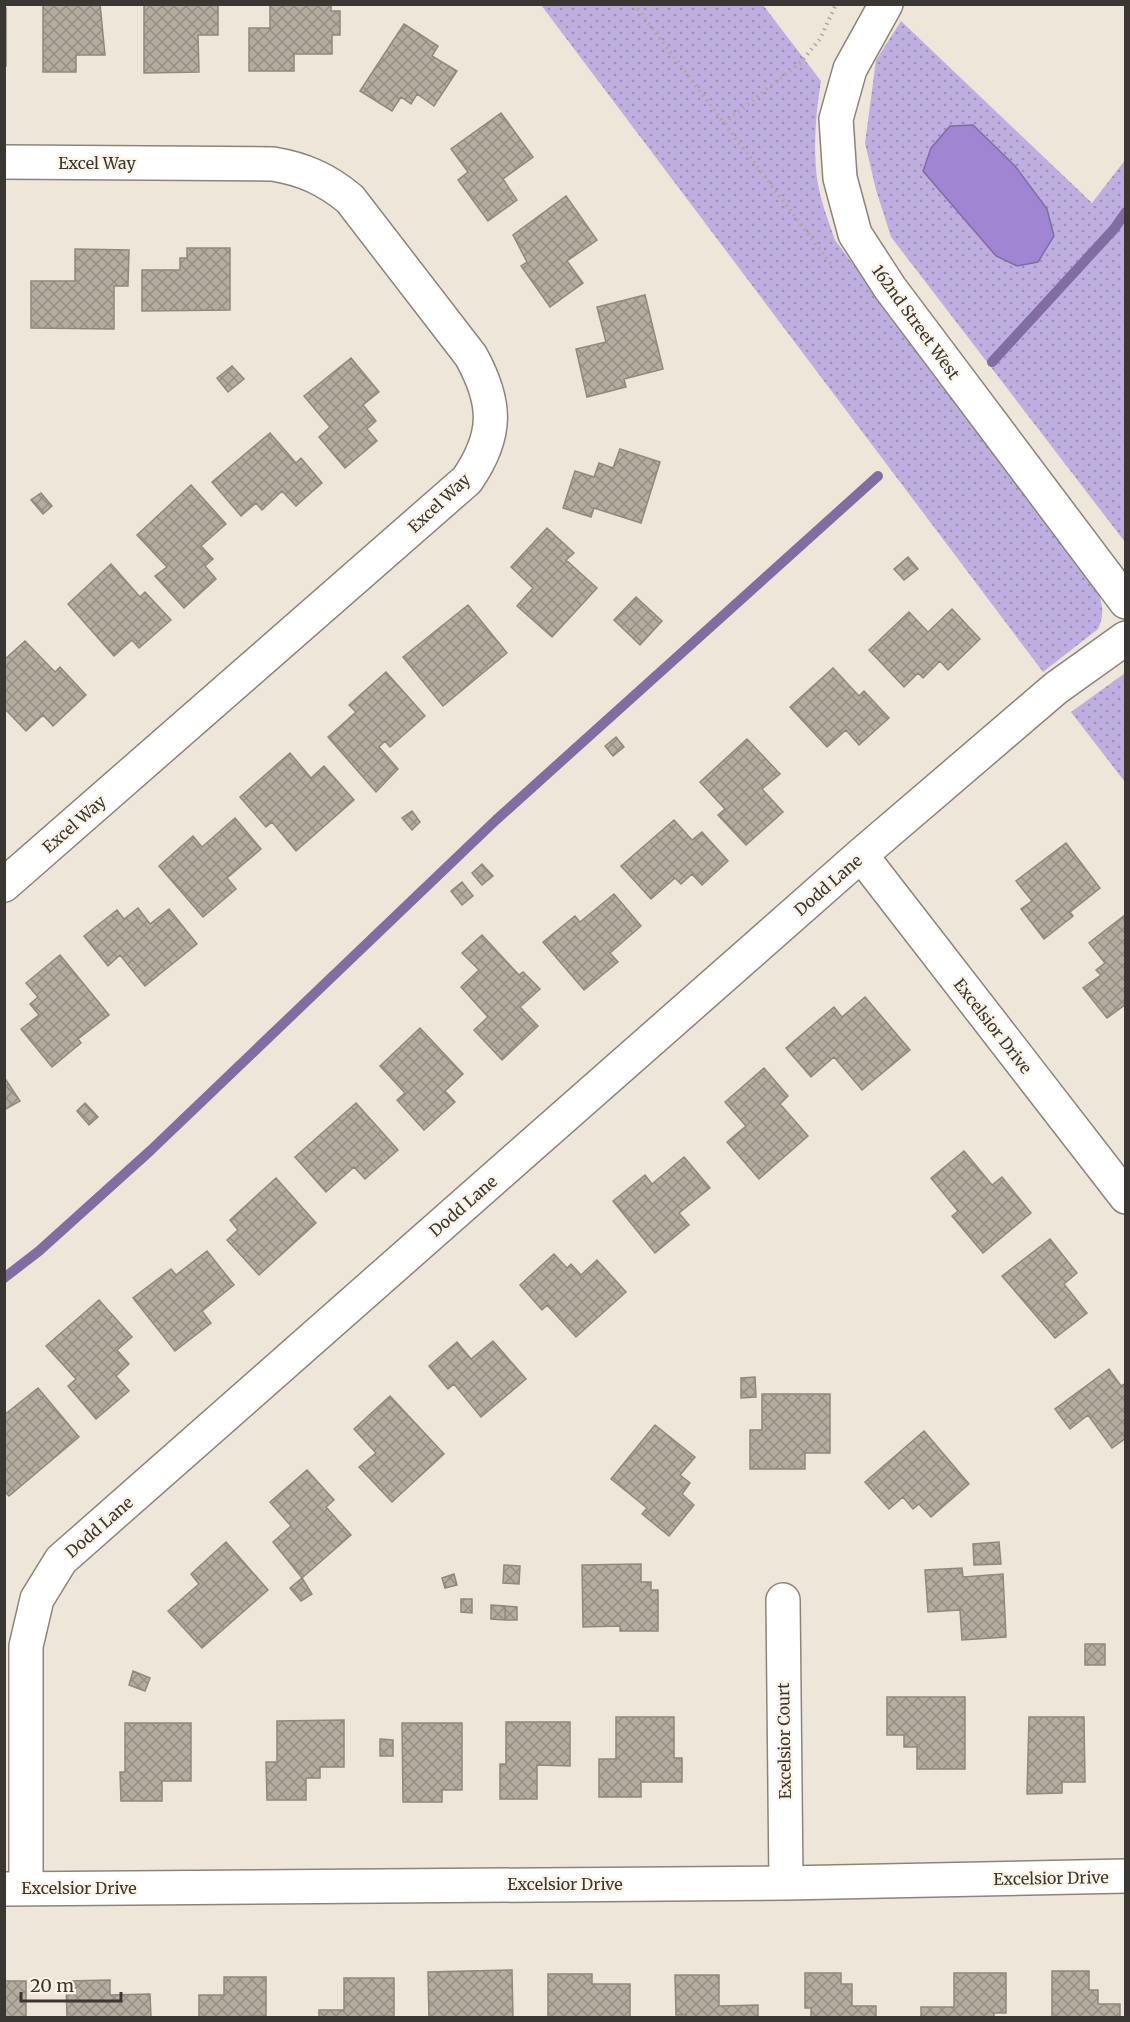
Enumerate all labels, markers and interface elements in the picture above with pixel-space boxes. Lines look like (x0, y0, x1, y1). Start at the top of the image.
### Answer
street label: Excel Way (58, 153, 136, 173)
street label: 162nd Street West (868, 261, 965, 384)
street label: Excel Way (404, 469, 475, 537)
street label: Excel Way (38, 791, 110, 857)
street label: Dodd Lane (790, 850, 866, 920)
street label: Excelsior Drive (950, 974, 1036, 1078)
street label: Dodd Lane (425, 1171, 501, 1241)
street label: Dodd Lane (61, 1492, 137, 1562)
street label: Excelsior Court (773, 1682, 795, 1800)
street label: Excelsior Drive (993, 1867, 1109, 1889)
street label: Excelsior Drive (507, 1874, 623, 1894)
street label: Excelsior Drive (21, 1878, 137, 1898)
scale bar (21, 1965, 122, 2003)
text: 20 m (30, 1974, 74, 1997)

